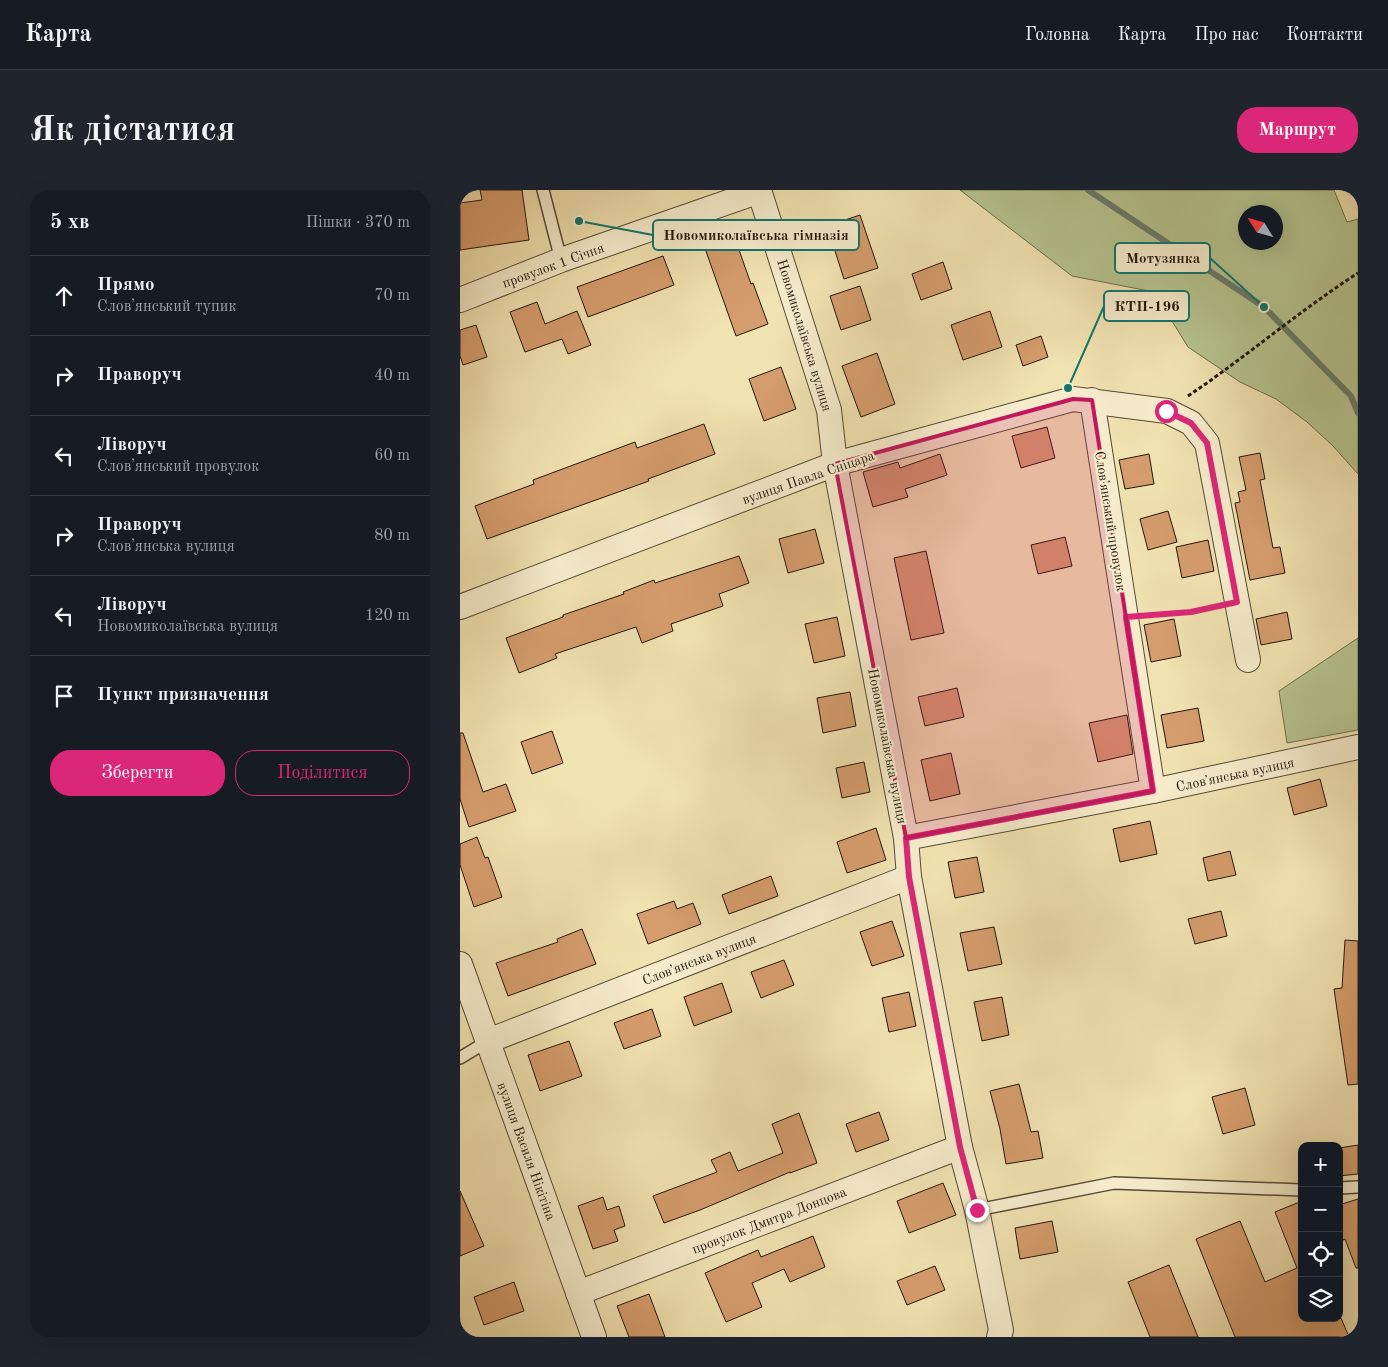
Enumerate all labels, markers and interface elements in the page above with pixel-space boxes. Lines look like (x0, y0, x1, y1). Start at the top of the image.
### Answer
text: Карта (25, 23, 92, 47)
text: Головна (1025, 26, 1090, 44)
text: Карта (1118, 26, 1166, 44)
text: Про нас (1194, 26, 1259, 44)
text: Контакти (1287, 26, 1363, 44)
button: Маршрут (1237, 107, 1358, 153)
text: Як дістатися (30, 113, 235, 148)
north arrow (1238, 205, 1283, 250)
text: 5 хв (50, 212, 89, 233)
text: Пішки · 370 m (306, 215, 410, 231)
callout: Новомиколаївська гімназія (653, 220, 859, 250)
text: Новомиколаївська гімназія (663, 229, 849, 244)
street label: провулок 1 Січня (501, 241, 606, 291)
callout: Мотузянка (1115, 243, 1210, 273)
text: Мотузянка (1126, 252, 1201, 267)
street label: Новомиколаївська вулиця (774, 257, 834, 413)
text: Прямо (97, 276, 155, 295)
icon: ahead (50, 282, 78, 310)
text: 70 m (374, 288, 410, 304)
callout: КТП-196 (1104, 291, 1189, 321)
text: Словʼянський тупик (97, 299, 236, 315)
text: КТП-196 (1114, 300, 1180, 315)
icon: right (50, 362, 78, 390)
text: Праворуч (97, 366, 182, 385)
text: 40 m (374, 368, 410, 384)
route start (1155, 400, 1178, 423)
text: Ліворуч (97, 436, 167, 455)
icon: left (50, 442, 78, 470)
text: 60 m (374, 448, 410, 464)
street label: вулиця Павла Сніцара (740, 449, 876, 507)
street label: Словʼянський провулок (1092, 450, 1128, 592)
text: Словʼянський провулок (97, 459, 259, 475)
text: Праворуч (97, 516, 182, 535)
icon: right (50, 522, 78, 550)
text: 80 m (374, 528, 410, 544)
text: Словʼянська вулиця (97, 539, 235, 555)
text: Ліворуч (97, 596, 167, 615)
icon: left (50, 602, 78, 630)
text: 120 m (365, 608, 410, 624)
text: Новомиколаївська вулиця (97, 619, 278, 635)
street label: Новомиколаївська вулиця (865, 667, 909, 825)
icon: arrive (50, 682, 78, 710)
text: Пункт призначення (97, 686, 269, 705)
button: Зберегти (50, 750, 225, 796)
button: Поділитися (235, 750, 410, 796)
street label: Словʼянська вулиця (1175, 756, 1296, 794)
street label: Словʼянська вулиця (641, 932, 758, 988)
street label: вулиця Василя Нікітіна (495, 1080, 558, 1222)
map controls (1298, 1142, 1343, 1322)
button: + (1298, 1142, 1343, 1187)
street label: провулок Дмитра Донцова (690, 1185, 849, 1257)
button: − (1298, 1187, 1343, 1232)
route end (966, 1199, 989, 1222)
button: locate (1298, 1232, 1343, 1277)
button: layers (1298, 1277, 1343, 1322)

